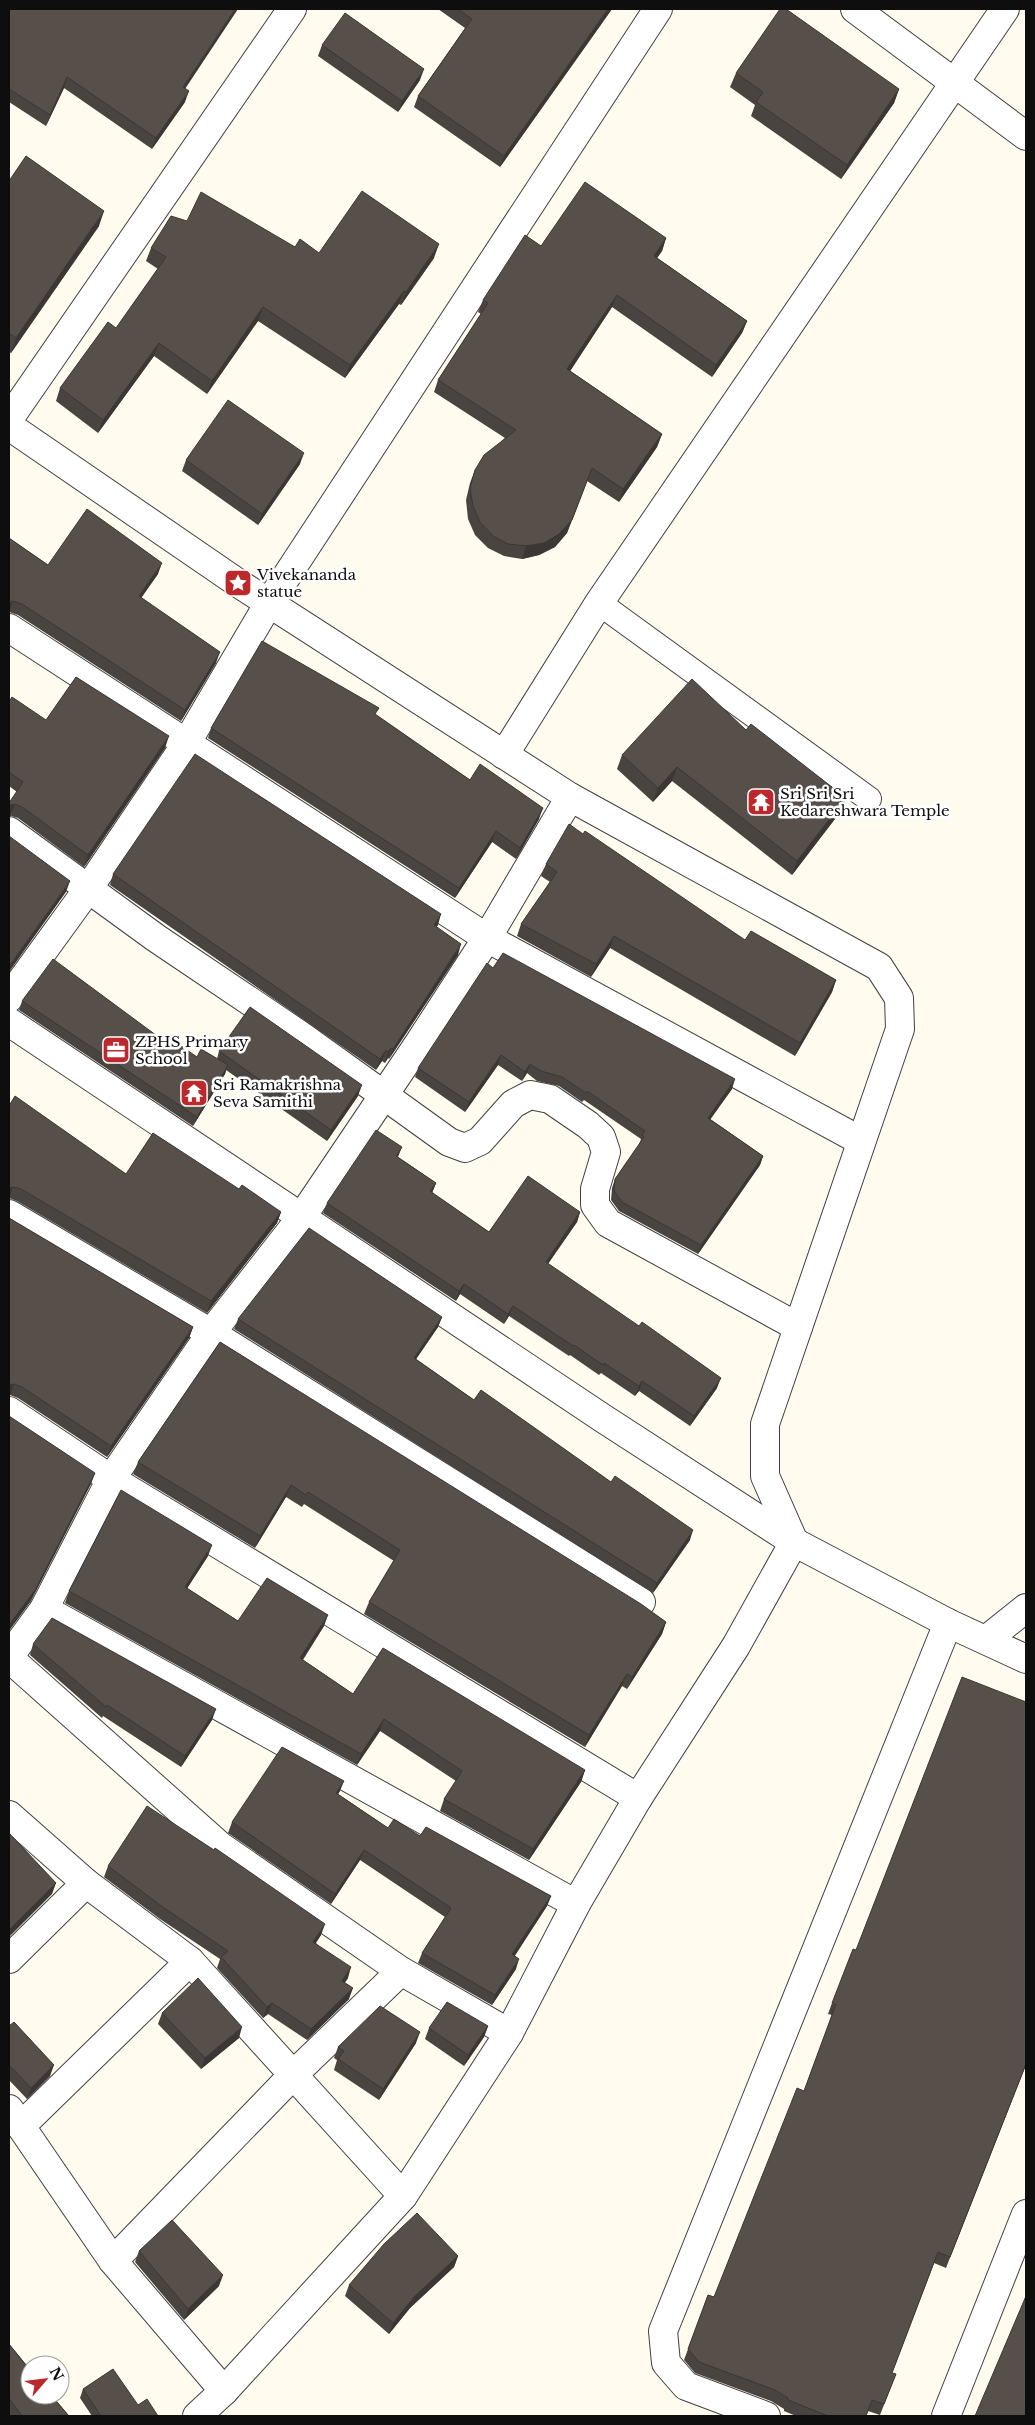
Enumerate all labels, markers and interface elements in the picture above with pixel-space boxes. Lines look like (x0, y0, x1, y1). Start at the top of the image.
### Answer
place label: Vivekananda statue (256, 565, 357, 601)
place icon: Vivekananda statue (223, 568, 253, 598)
place label: Sri Sri Sri Kedareshwara Temple (780, 784, 950, 820)
temple icon: Sri Sri Sri Kedareshwara Temple (746, 787, 776, 817)
place label: ZPHS Primary School (135, 1032, 249, 1068)
office icon: ZPHS Primary School (101, 1035, 131, 1065)
place label: Sri Ramakrishna Seva Samithi (213, 1075, 342, 1111)
temple icon: Sri Ramakrishna Seva Samithi (179, 1078, 209, 1108)
north arrow (20, 2355, 70, 2405)
text: N (45, 2364, 68, 2384)

